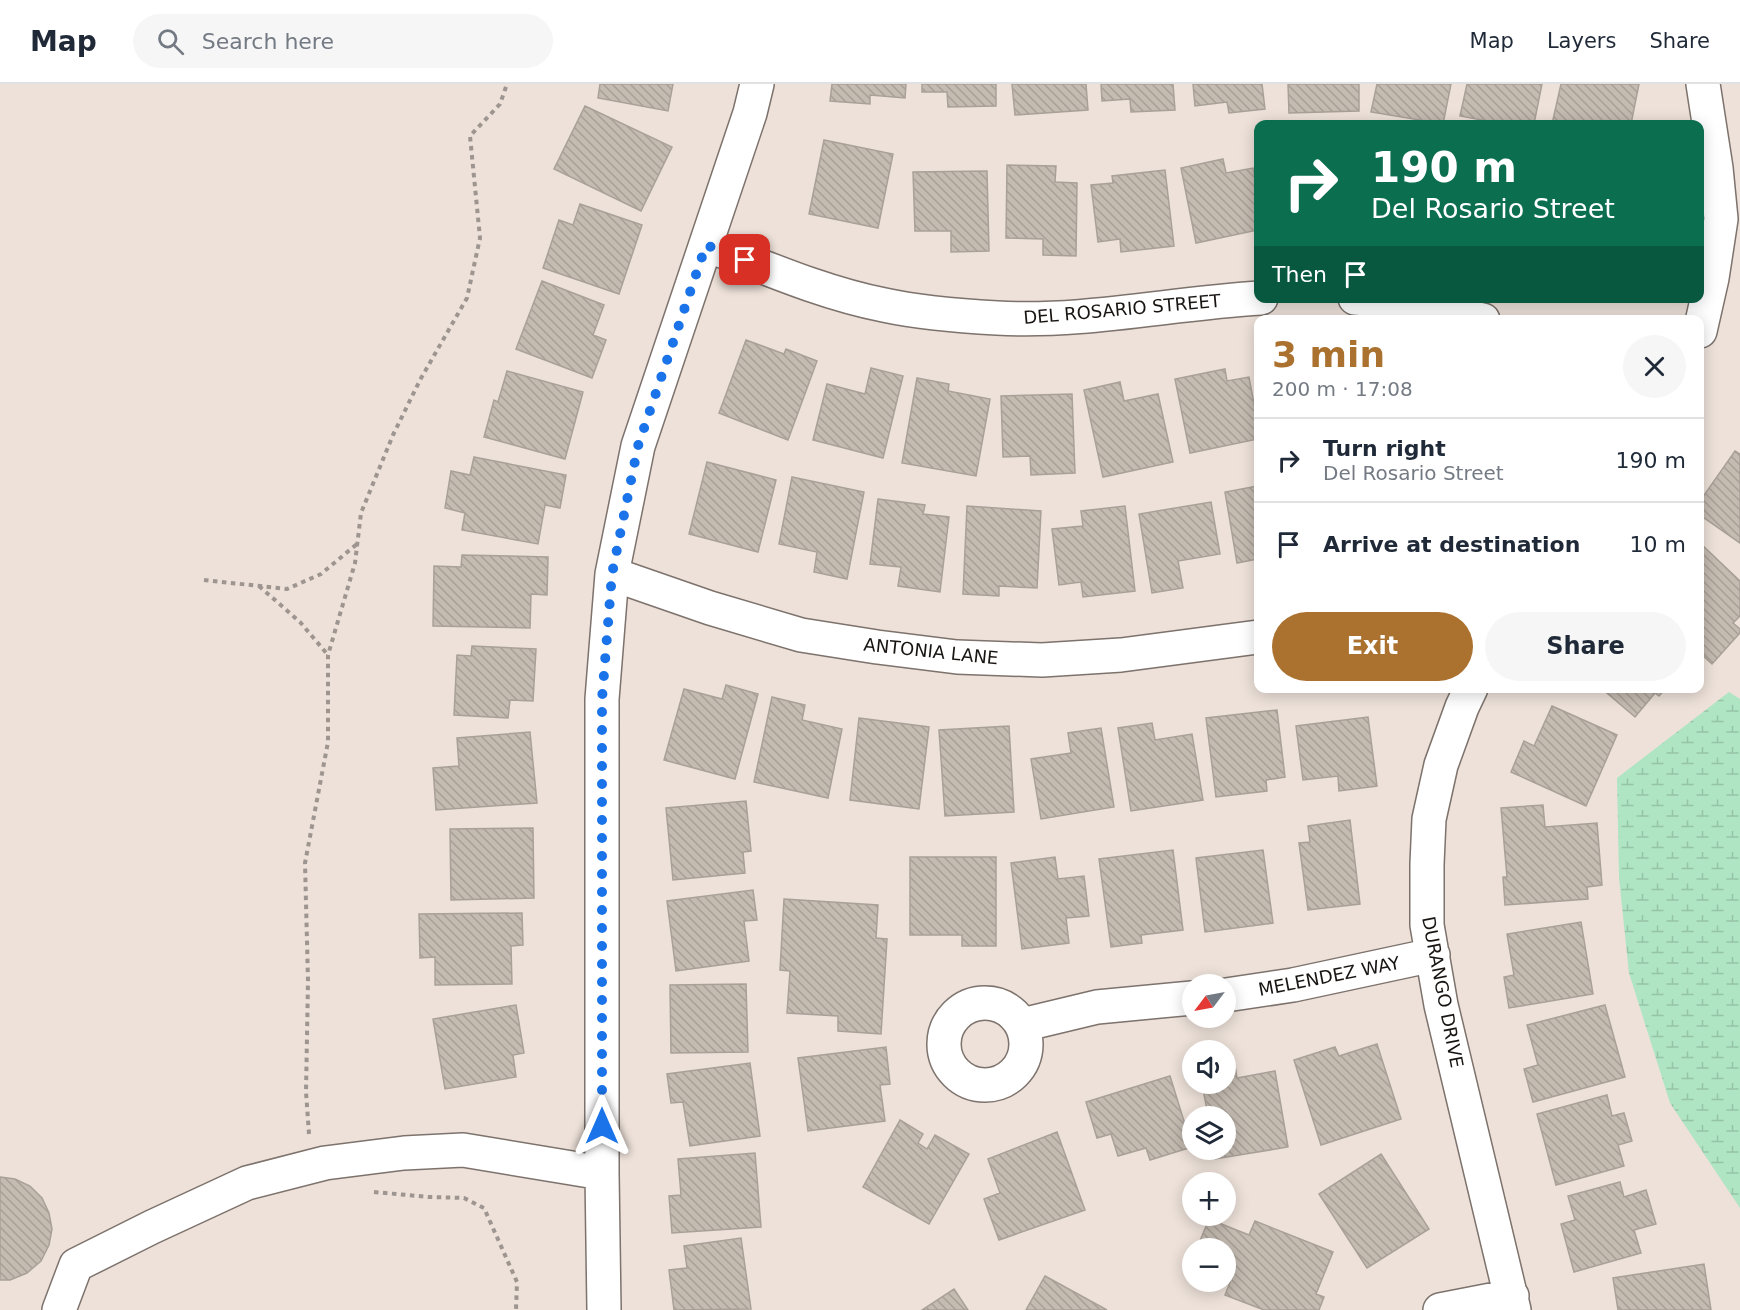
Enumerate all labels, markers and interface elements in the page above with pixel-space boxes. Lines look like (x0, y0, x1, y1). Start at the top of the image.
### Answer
search box (133, 14, 553, 68)
text: Map (30, 25, 97, 58)
icon: search (154, 25, 187, 58)
text: Search here (202, 29, 334, 54)
text: Map (1470, 29, 1514, 53)
text: Layers (1547, 29, 1616, 53)
text: Share (1649, 29, 1710, 53)
text: 190 m (1371, 143, 1517, 192)
icon: right (1272, 144, 1350, 222)
text: Del Rosario Street (1371, 193, 1615, 224)
pin (719, 234, 770, 285)
icon: arrive (728, 243, 761, 276)
icon: arrive (1339, 258, 1372, 291)
text: Then (1272, 262, 1327, 287)
street label: DEL ROSARIO STREET (1022, 290, 1223, 328)
text: 3 min (1272, 334, 1385, 375)
button: close (1623, 335, 1686, 398)
text: 200 m · 17:08 (1272, 377, 1413, 401)
text: Turn right (1323, 436, 1446, 461)
icon: right (1272, 444, 1305, 477)
text: 190 m (1616, 448, 1686, 473)
text: Del Rosario Street (1323, 461, 1504, 485)
icon: arrive (1272, 528, 1305, 561)
text: Arrive at destination (1323, 532, 1580, 557)
text: 10 m (1630, 532, 1686, 557)
button: Exit (1272, 612, 1473, 681)
button: Share (1485, 612, 1686, 681)
street label: ANTONIA LANE (863, 633, 999, 669)
street label: DURANGO DRIVE (1418, 915, 1468, 1069)
street label: MELENDEZ WAY (1256, 952, 1403, 1000)
north arrow (1182, 974, 1236, 1028)
map controls (1182, 974, 1236, 1292)
button: sound (1182, 1040, 1236, 1094)
position arrow (570, 1094, 634, 1158)
button: layers (1182, 1106, 1236, 1160)
button: + (1182, 1172, 1236, 1226)
button: − (1182, 1238, 1236, 1292)

